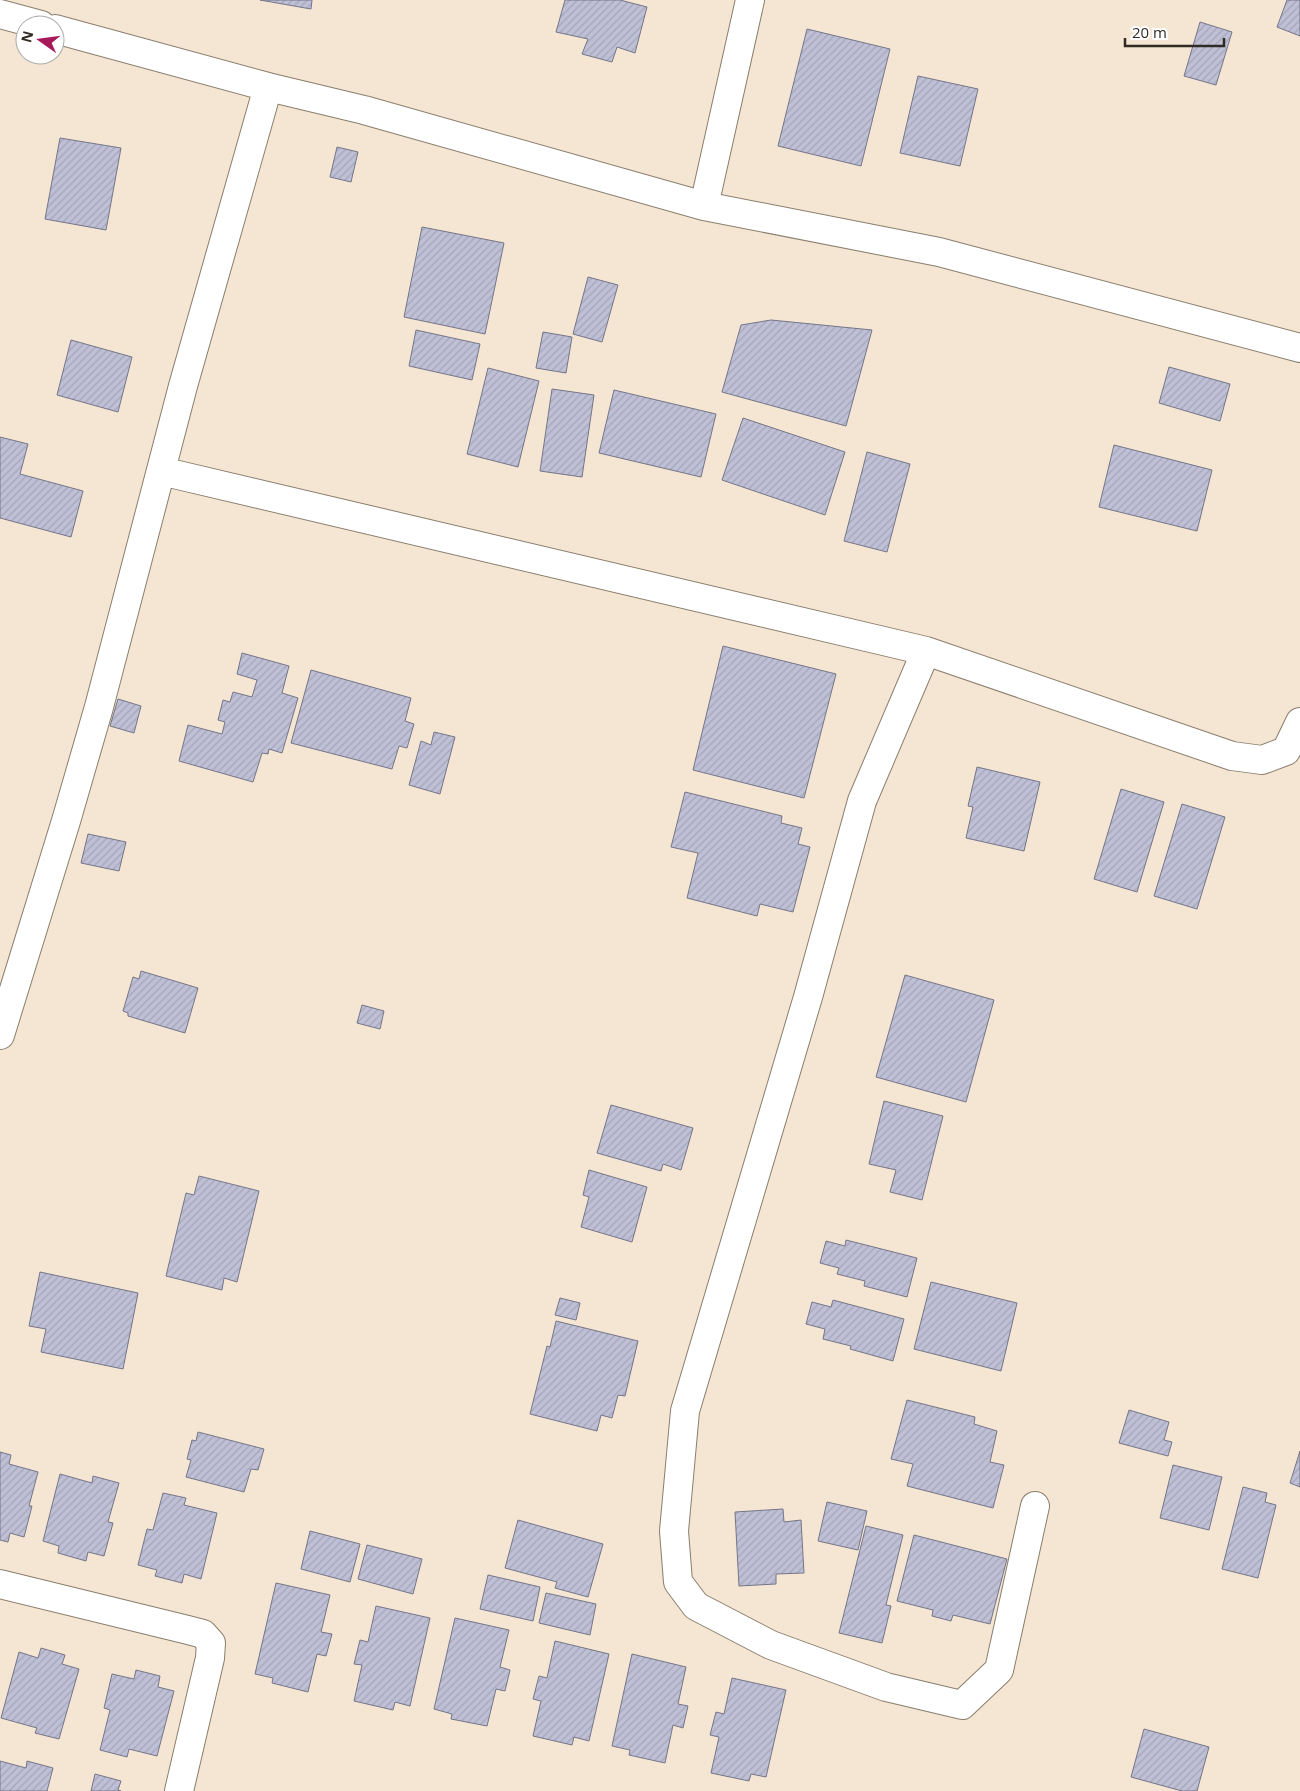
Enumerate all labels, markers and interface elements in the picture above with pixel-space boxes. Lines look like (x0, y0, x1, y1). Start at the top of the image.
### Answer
north arrow (15, 15, 65, 65)
scale bar (1125, 15, 1224, 47)
text: 20 m (1132, 22, 1167, 42)
text: N (16, 29, 37, 45)

